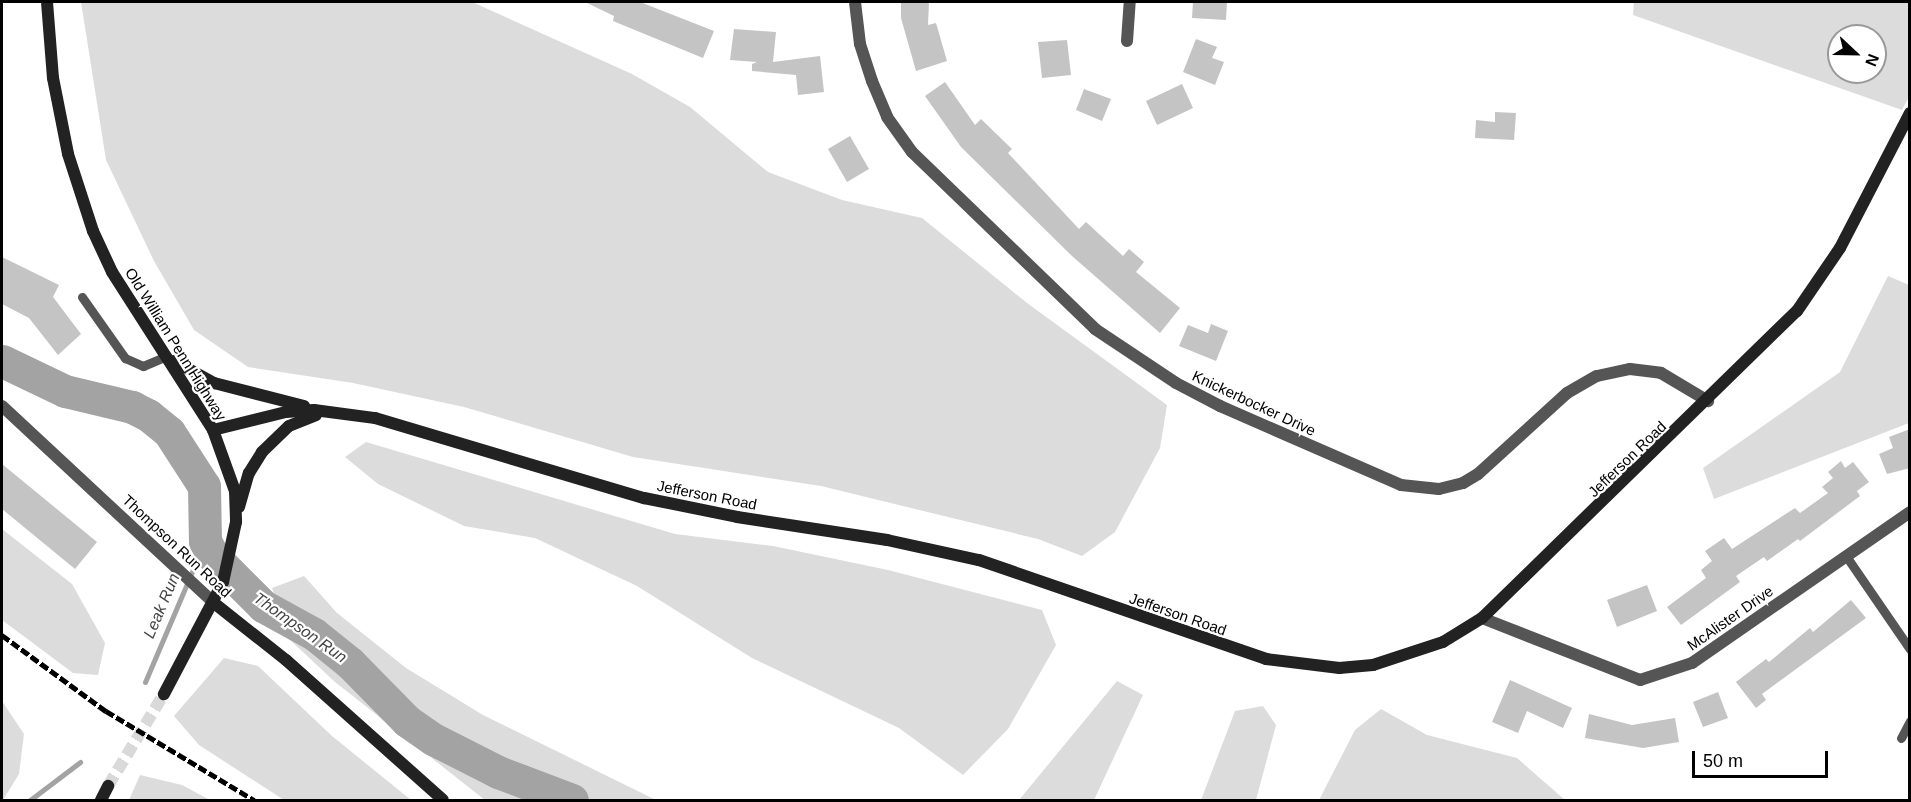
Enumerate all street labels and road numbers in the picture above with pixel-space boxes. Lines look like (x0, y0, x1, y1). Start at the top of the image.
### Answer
street label: Old William Penn Highway (122, 264, 230, 424)
street label: Knickerbocker Drive (1189, 366, 1319, 440)
street label: Jefferson Road (1584, 417, 1670, 501)
street label: Jefferson Road (655, 476, 759, 514)
street label: Thompson Run Road (119, 491, 235, 601)
street label: McAlister Drive (1684, 582, 1776, 654)
street label: Jefferson Road (1127, 589, 1229, 639)

